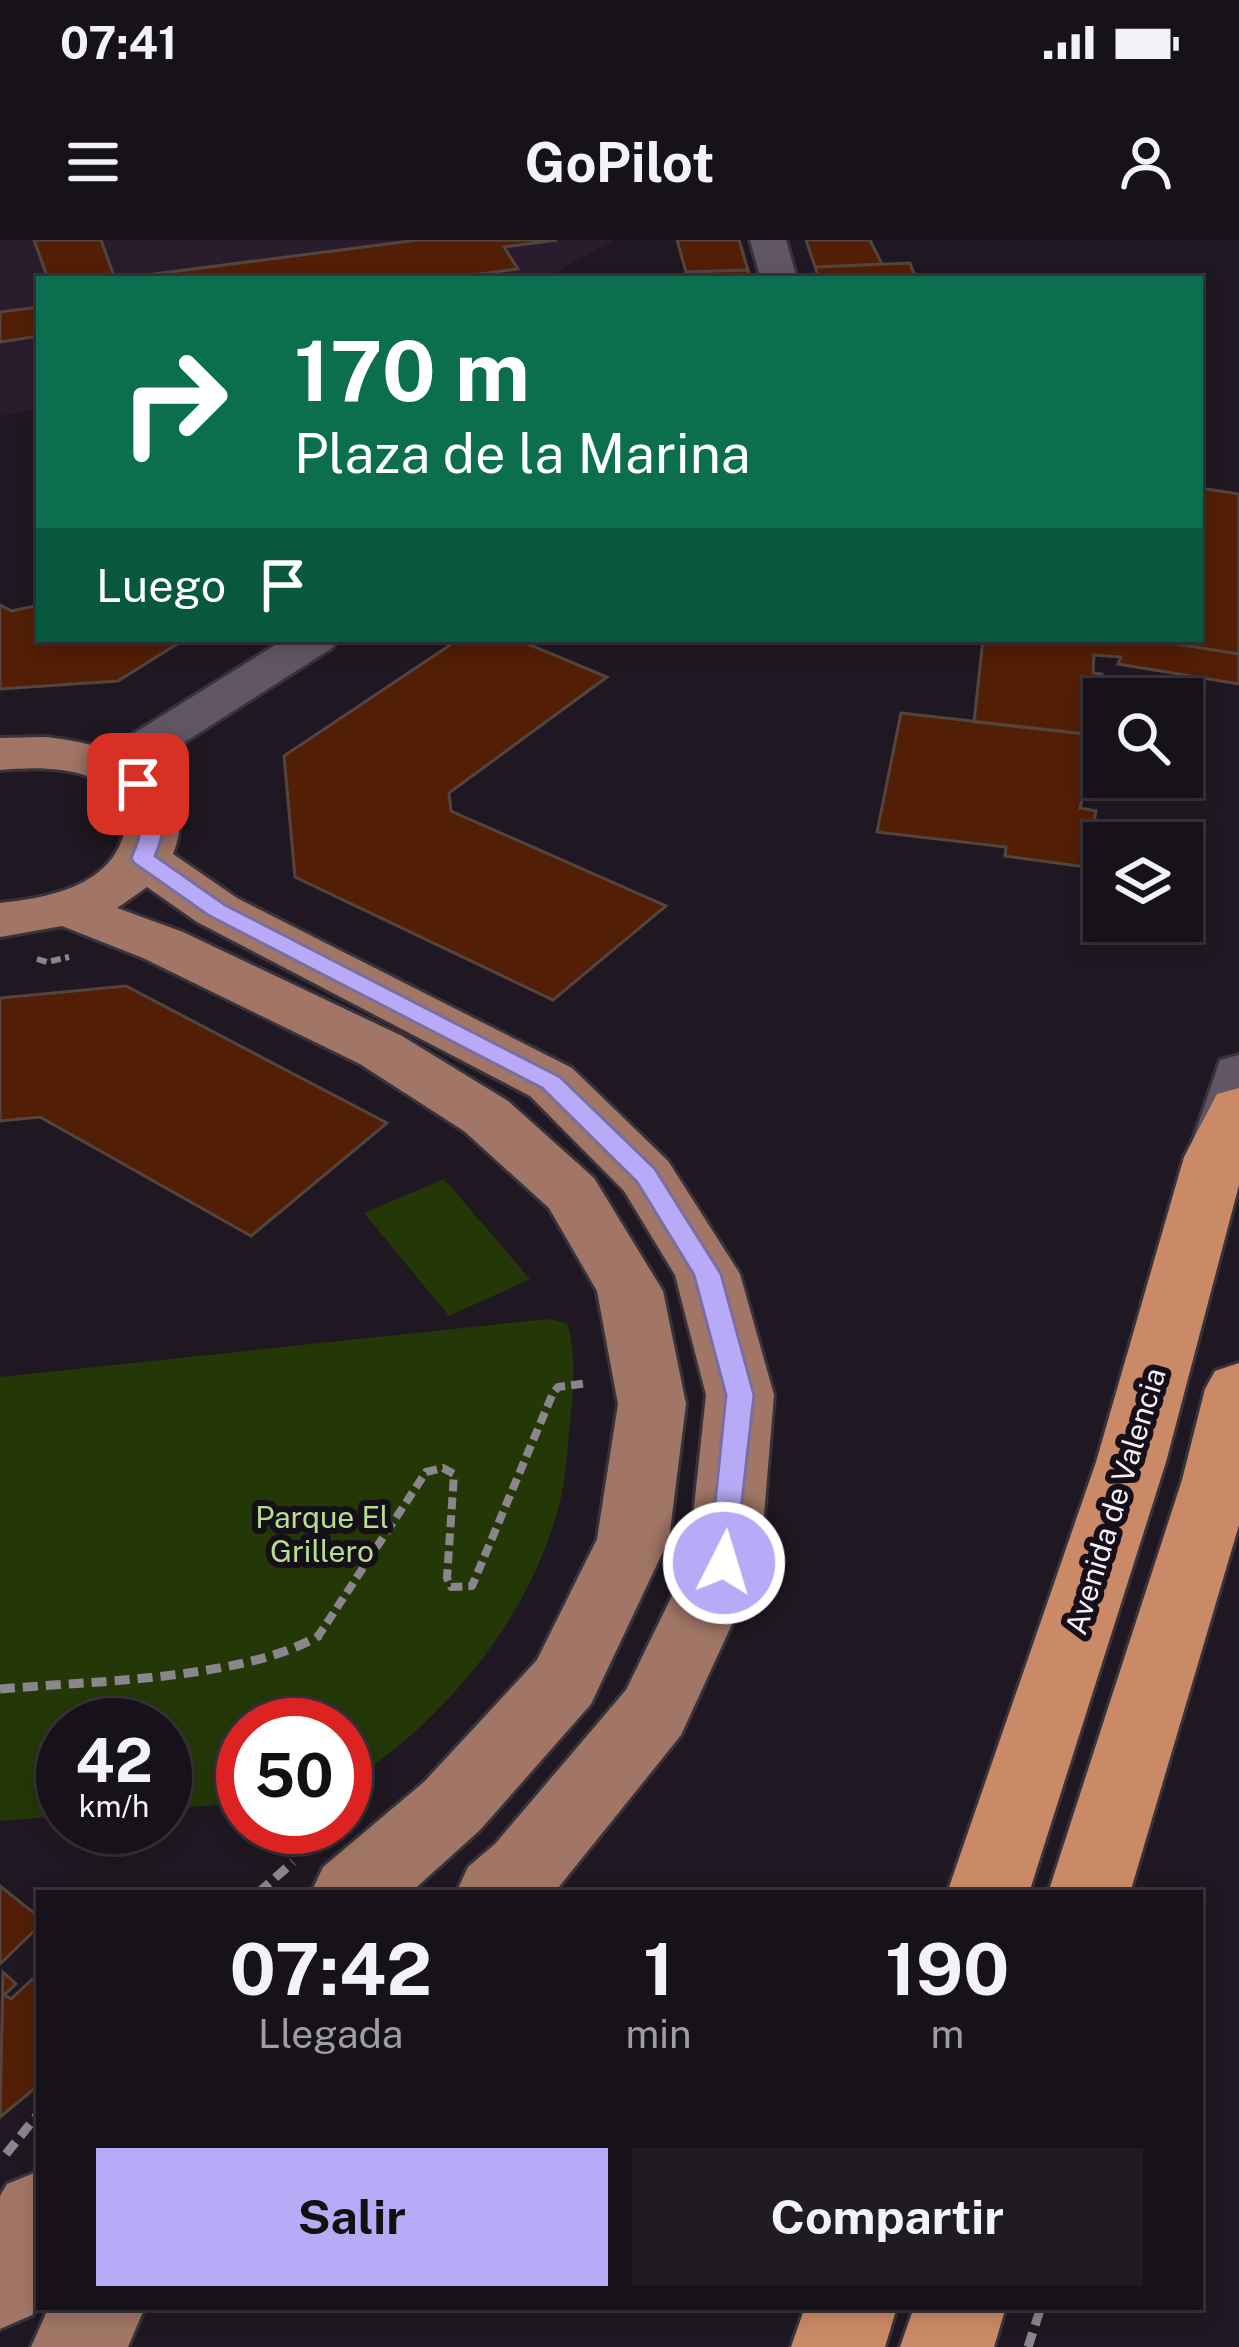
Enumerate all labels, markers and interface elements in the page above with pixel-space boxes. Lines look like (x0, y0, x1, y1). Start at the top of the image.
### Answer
text: 07:41 (60, 16, 177, 69)
icon: menu (60, 129, 126, 195)
icon: person (1113, 129, 1179, 195)
text: GoPilot (525, 131, 714, 194)
text: 170 m (294, 321, 530, 420)
icon: right (96, 324, 252, 480)
text: Plaza de la Marina (294, 422, 751, 485)
icon: arrive (250, 552, 316, 618)
text: Luego (96, 559, 226, 612)
map controls (1083, 678, 1203, 942)
button: search (1083, 678, 1203, 798)
pin (87, 733, 189, 835)
icon: arrive (105, 751, 171, 817)
button: layers (1083, 822, 1203, 942)
street label: Avenida de Valencia (1057, 1363, 1173, 1639)
park label: Parque El Grillero (255, 1499, 389, 1569)
position arrow (661, 1500, 787, 1626)
speed limit sign: 50 (216, 1698, 372, 1854)
text: 42 (75, 1725, 153, 1796)
text: km/h (79, 1788, 149, 1824)
text: 07:42 (229, 1927, 432, 2011)
text: 1 (643, 1927, 674, 2011)
text: 190 (885, 1927, 1009, 2011)
text: Llegada (258, 2011, 403, 2057)
text: min (625, 2011, 692, 2057)
text: m (930, 2011, 964, 2057)
button: Salir (96, 2148, 608, 2286)
button: Compartir (632, 2148, 1143, 2286)

